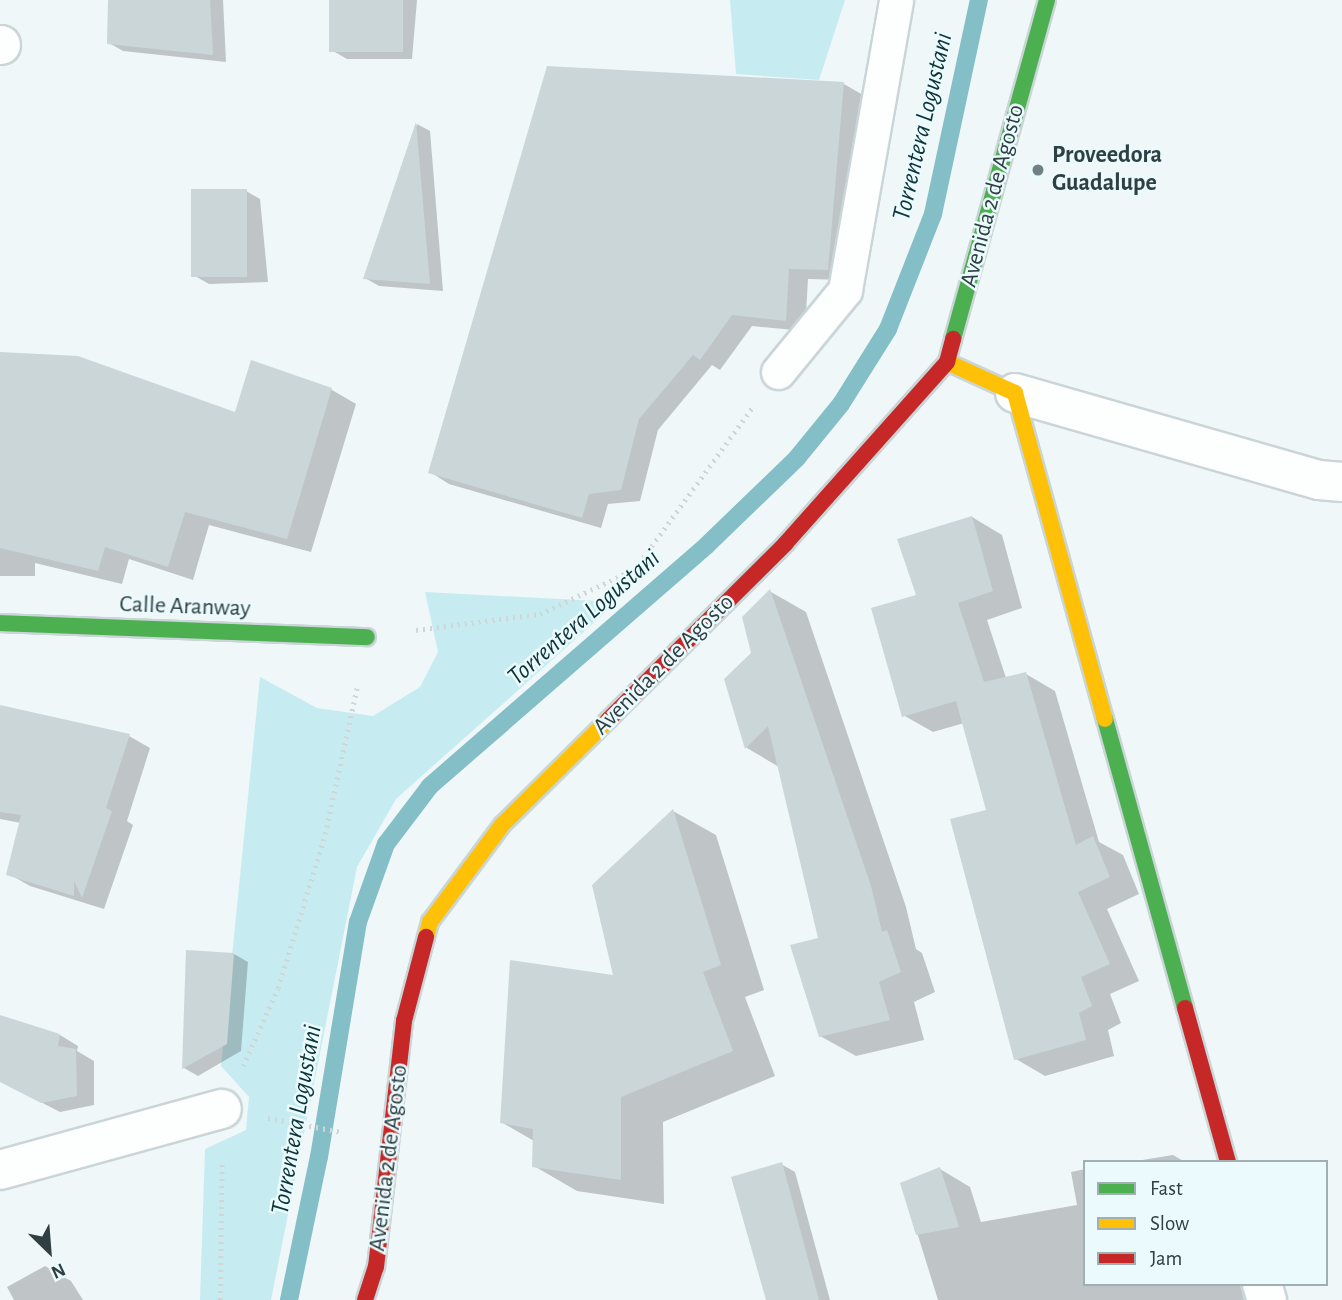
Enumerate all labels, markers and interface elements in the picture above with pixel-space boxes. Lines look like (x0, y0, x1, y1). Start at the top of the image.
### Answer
water label: Torrentera Logustani (886, 30, 960, 224)
street label: Avenida 2 de Agosto (955, 102, 1031, 290)
place label: Proveedora Guadalupe (1052, 142, 1162, 198)
marker: Proveedora Guadalupe (1030, 162, 1046, 178)
water label: Torrentera Logustani (501, 543, 667, 693)
street label: Avenida 2 de Agosto (587, 588, 741, 742)
street label: Calle Aranway (119, 590, 251, 624)
water label: Torrentera Logustani (265, 1023, 329, 1217)
street label: Avenida 2 de Agosto (363, 1063, 415, 1253)
legend (1083, 1160, 1328, 1286)
text: Fast (1150, 1178, 1183, 1199)
text: Slow (1150, 1213, 1189, 1234)
north arrow (14, 1216, 84, 1286)
text: Jam (1150, 1248, 1182, 1269)
text: N (48, 1259, 68, 1282)

